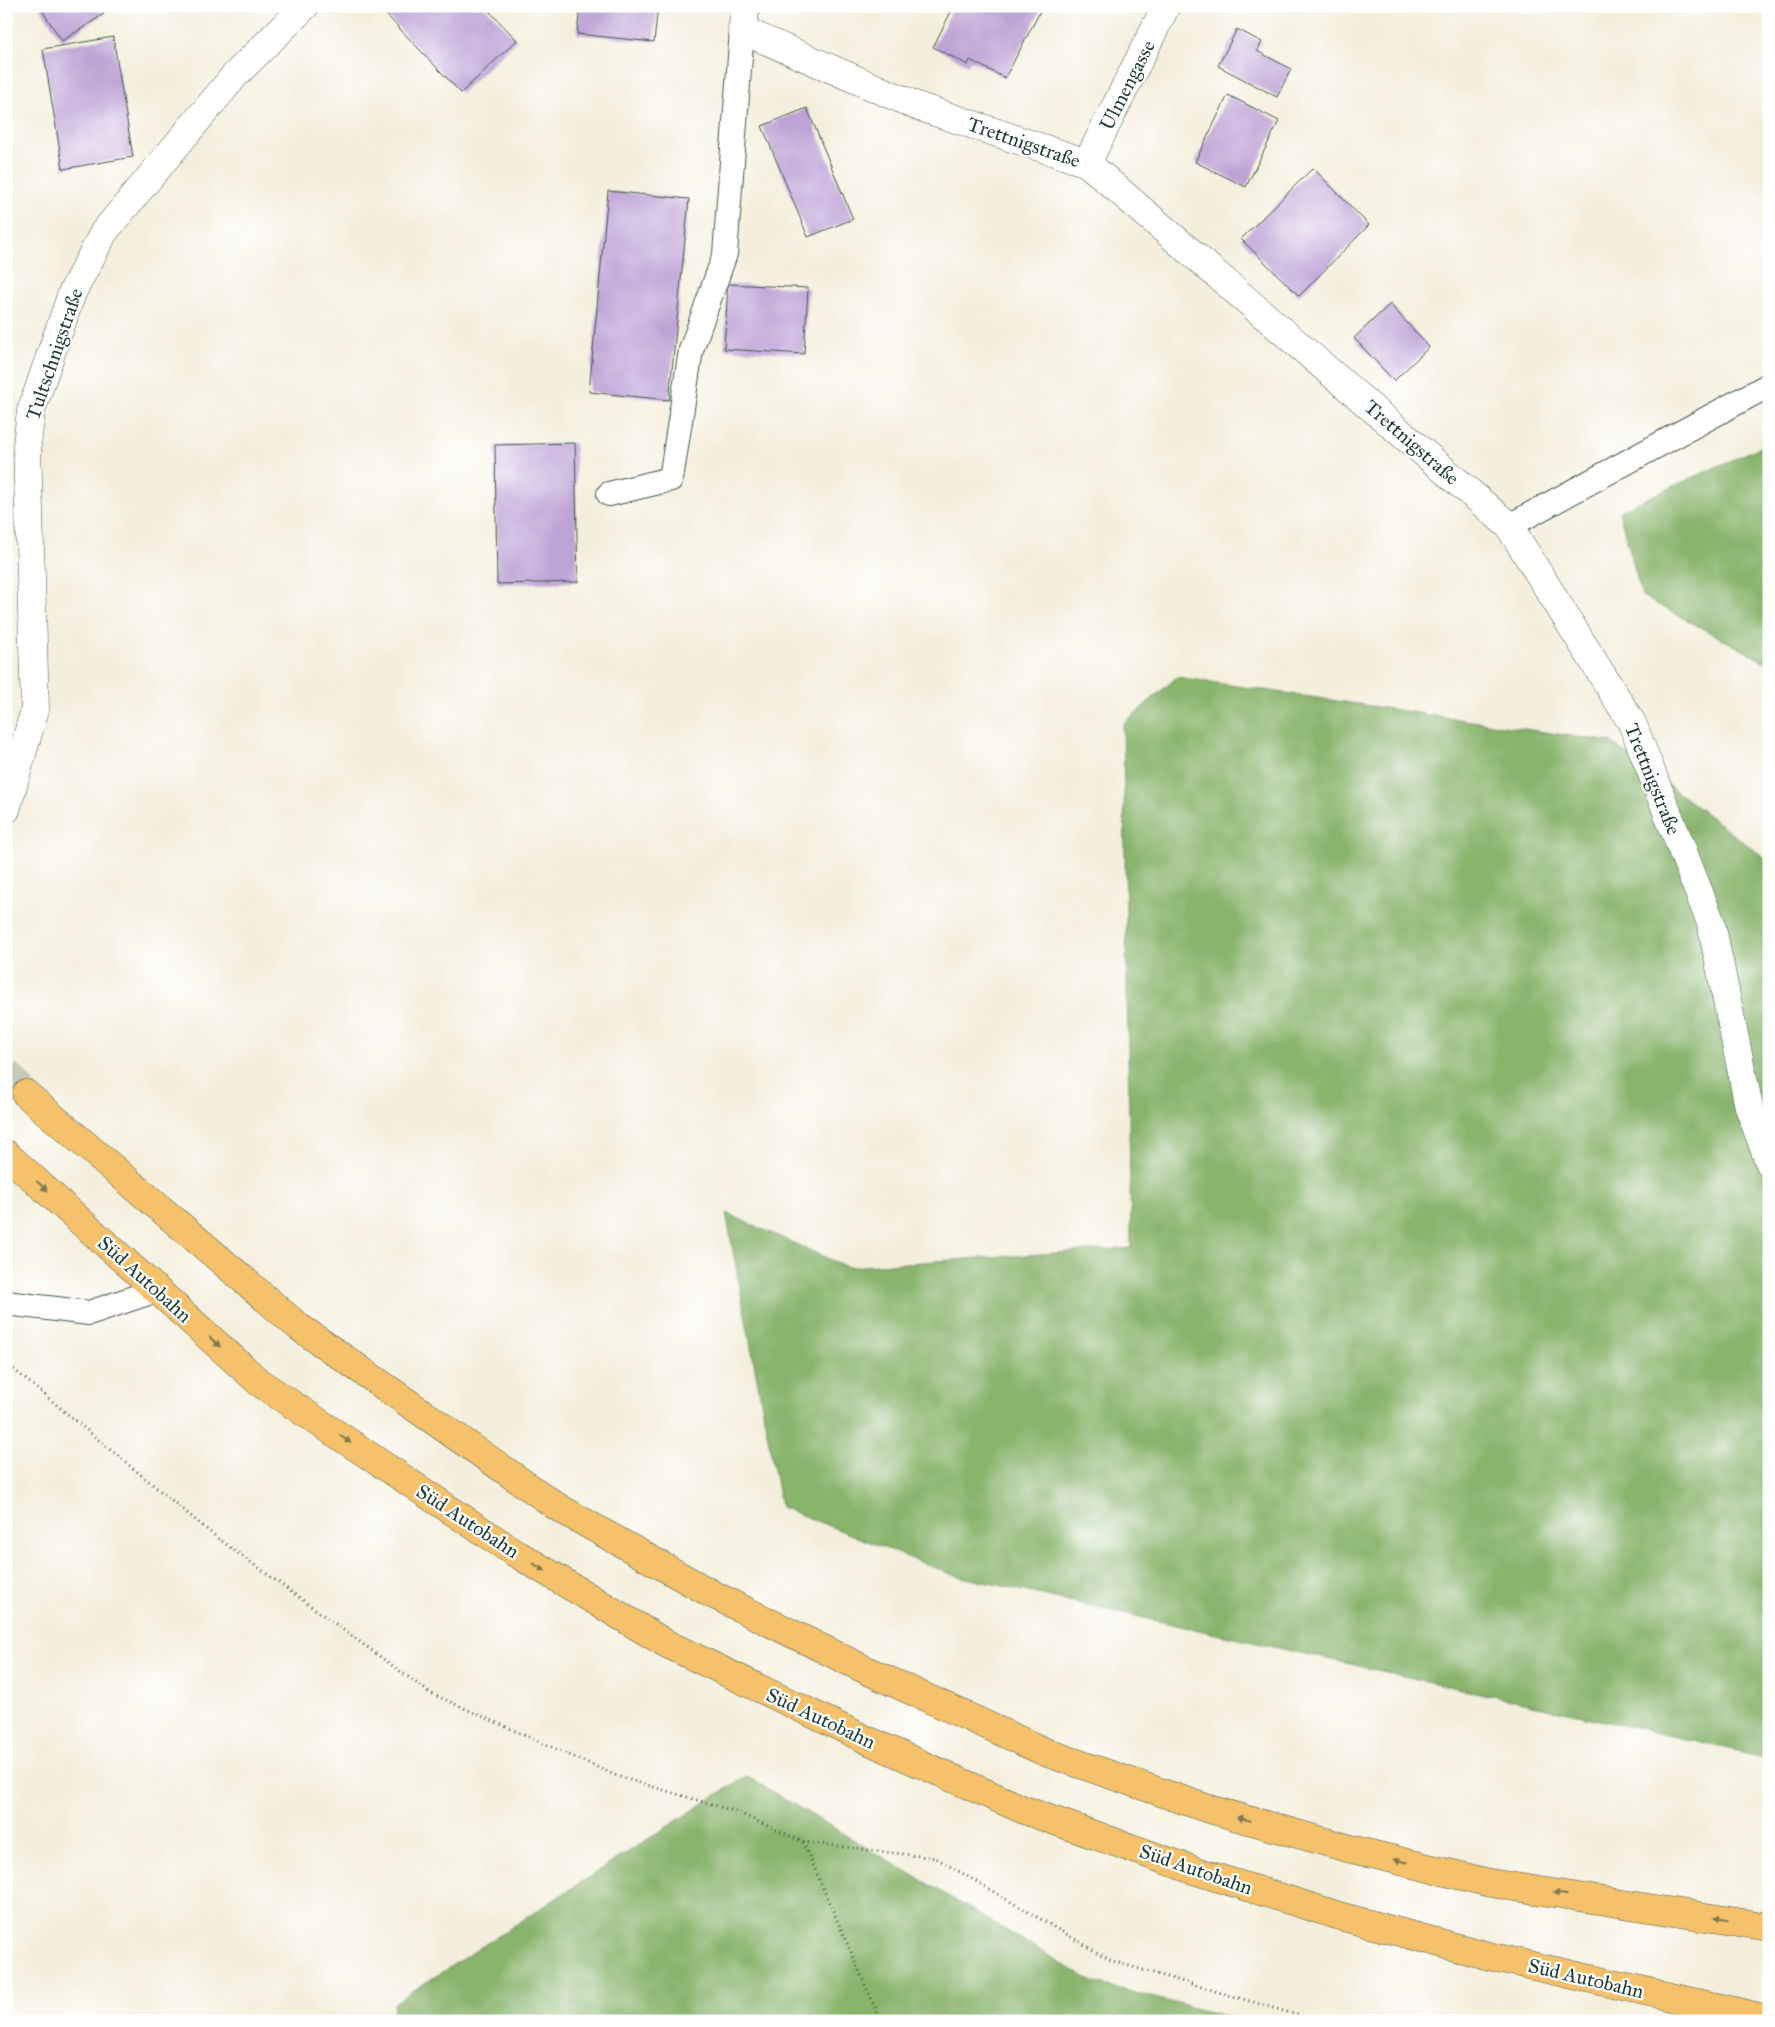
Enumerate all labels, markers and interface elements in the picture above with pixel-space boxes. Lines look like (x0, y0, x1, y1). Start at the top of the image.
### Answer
street label: Ulmengasse (1094, 36, 1161, 134)
street label: Trettnigstraße (964, 111, 1084, 173)
street label: Tultschnigstraße (20, 285, 89, 423)
street label: Trettnigstraße (1359, 394, 1464, 490)
street label: Trettnigstraße (1619, 720, 1686, 838)
one-way arrow (36, 1180, 48, 1192)
street label: Süd Autobahn (93, 1231, 197, 1327)
one-way arrow (208, 1336, 220, 1348)
one-way arrow (338, 1434, 351, 1444)
street label: Süd Autobahn (412, 1479, 524, 1563)
one-way arrow (533, 1562, 546, 1571)
street label: Süd Autobahn (763, 1682, 880, 1754)
one-way arrow (1237, 1815, 1252, 1823)
street label: Süd Autobahn (1136, 1838, 1256, 1900)
one-way arrow (1394, 1857, 1409, 1865)
one-way arrow (1552, 1889, 1568, 1897)
one-way arrow (1712, 1915, 1728, 1923)
street label: Süd Autobahn (1526, 1953, 1646, 2003)

